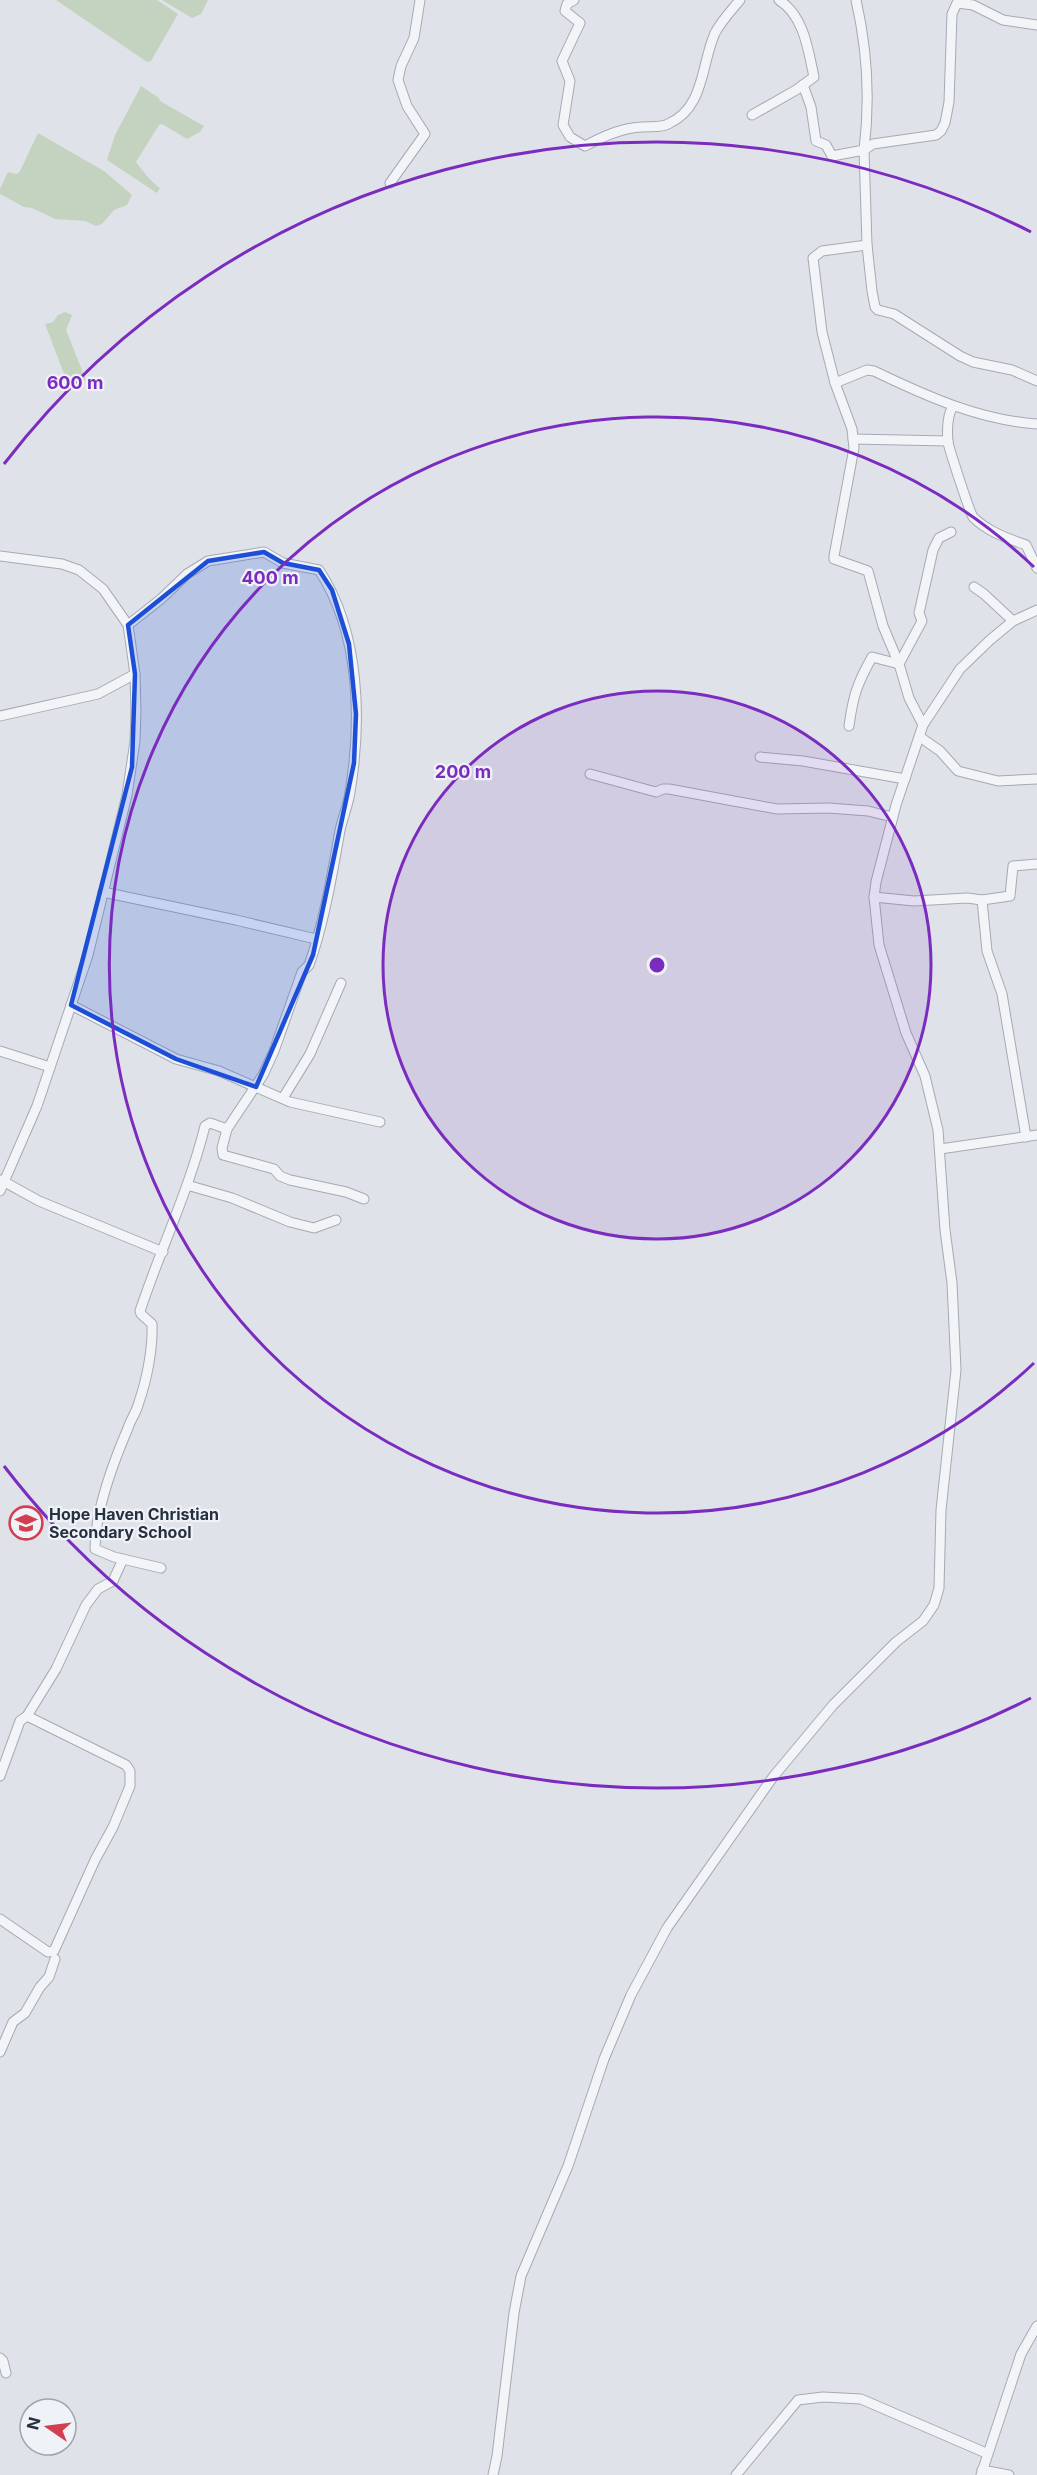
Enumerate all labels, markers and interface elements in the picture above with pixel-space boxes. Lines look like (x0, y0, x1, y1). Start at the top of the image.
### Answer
text: 600 m (47, 372, 103, 393)
text: 400 m (241, 567, 299, 588)
text: 200 m (435, 761, 491, 782)
centre of rings (647, 955, 667, 975)
place label: Hope Haven Christian Secondary School (49, 1504, 219, 1542)
school or university icon: Hope Haven Christian Secondary School (8, 1505, 44, 1541)
north arrow (18, 2397, 78, 2457)
text: N (22, 2415, 45, 2432)

